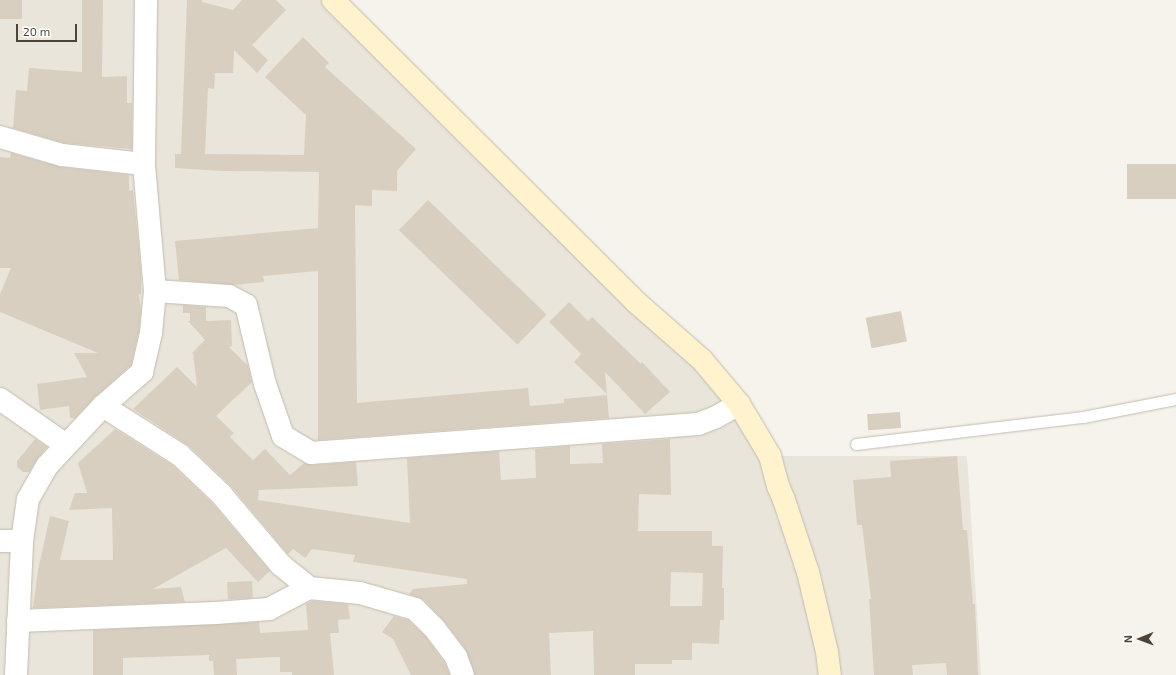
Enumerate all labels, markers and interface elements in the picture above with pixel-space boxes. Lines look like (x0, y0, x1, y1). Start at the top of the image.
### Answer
scale bar (18, 16, 79, 42)
text: 20 m (23, 24, 50, 38)
north arrow (1120, 619, 1160, 659)
text: N (1121, 635, 1134, 643)

